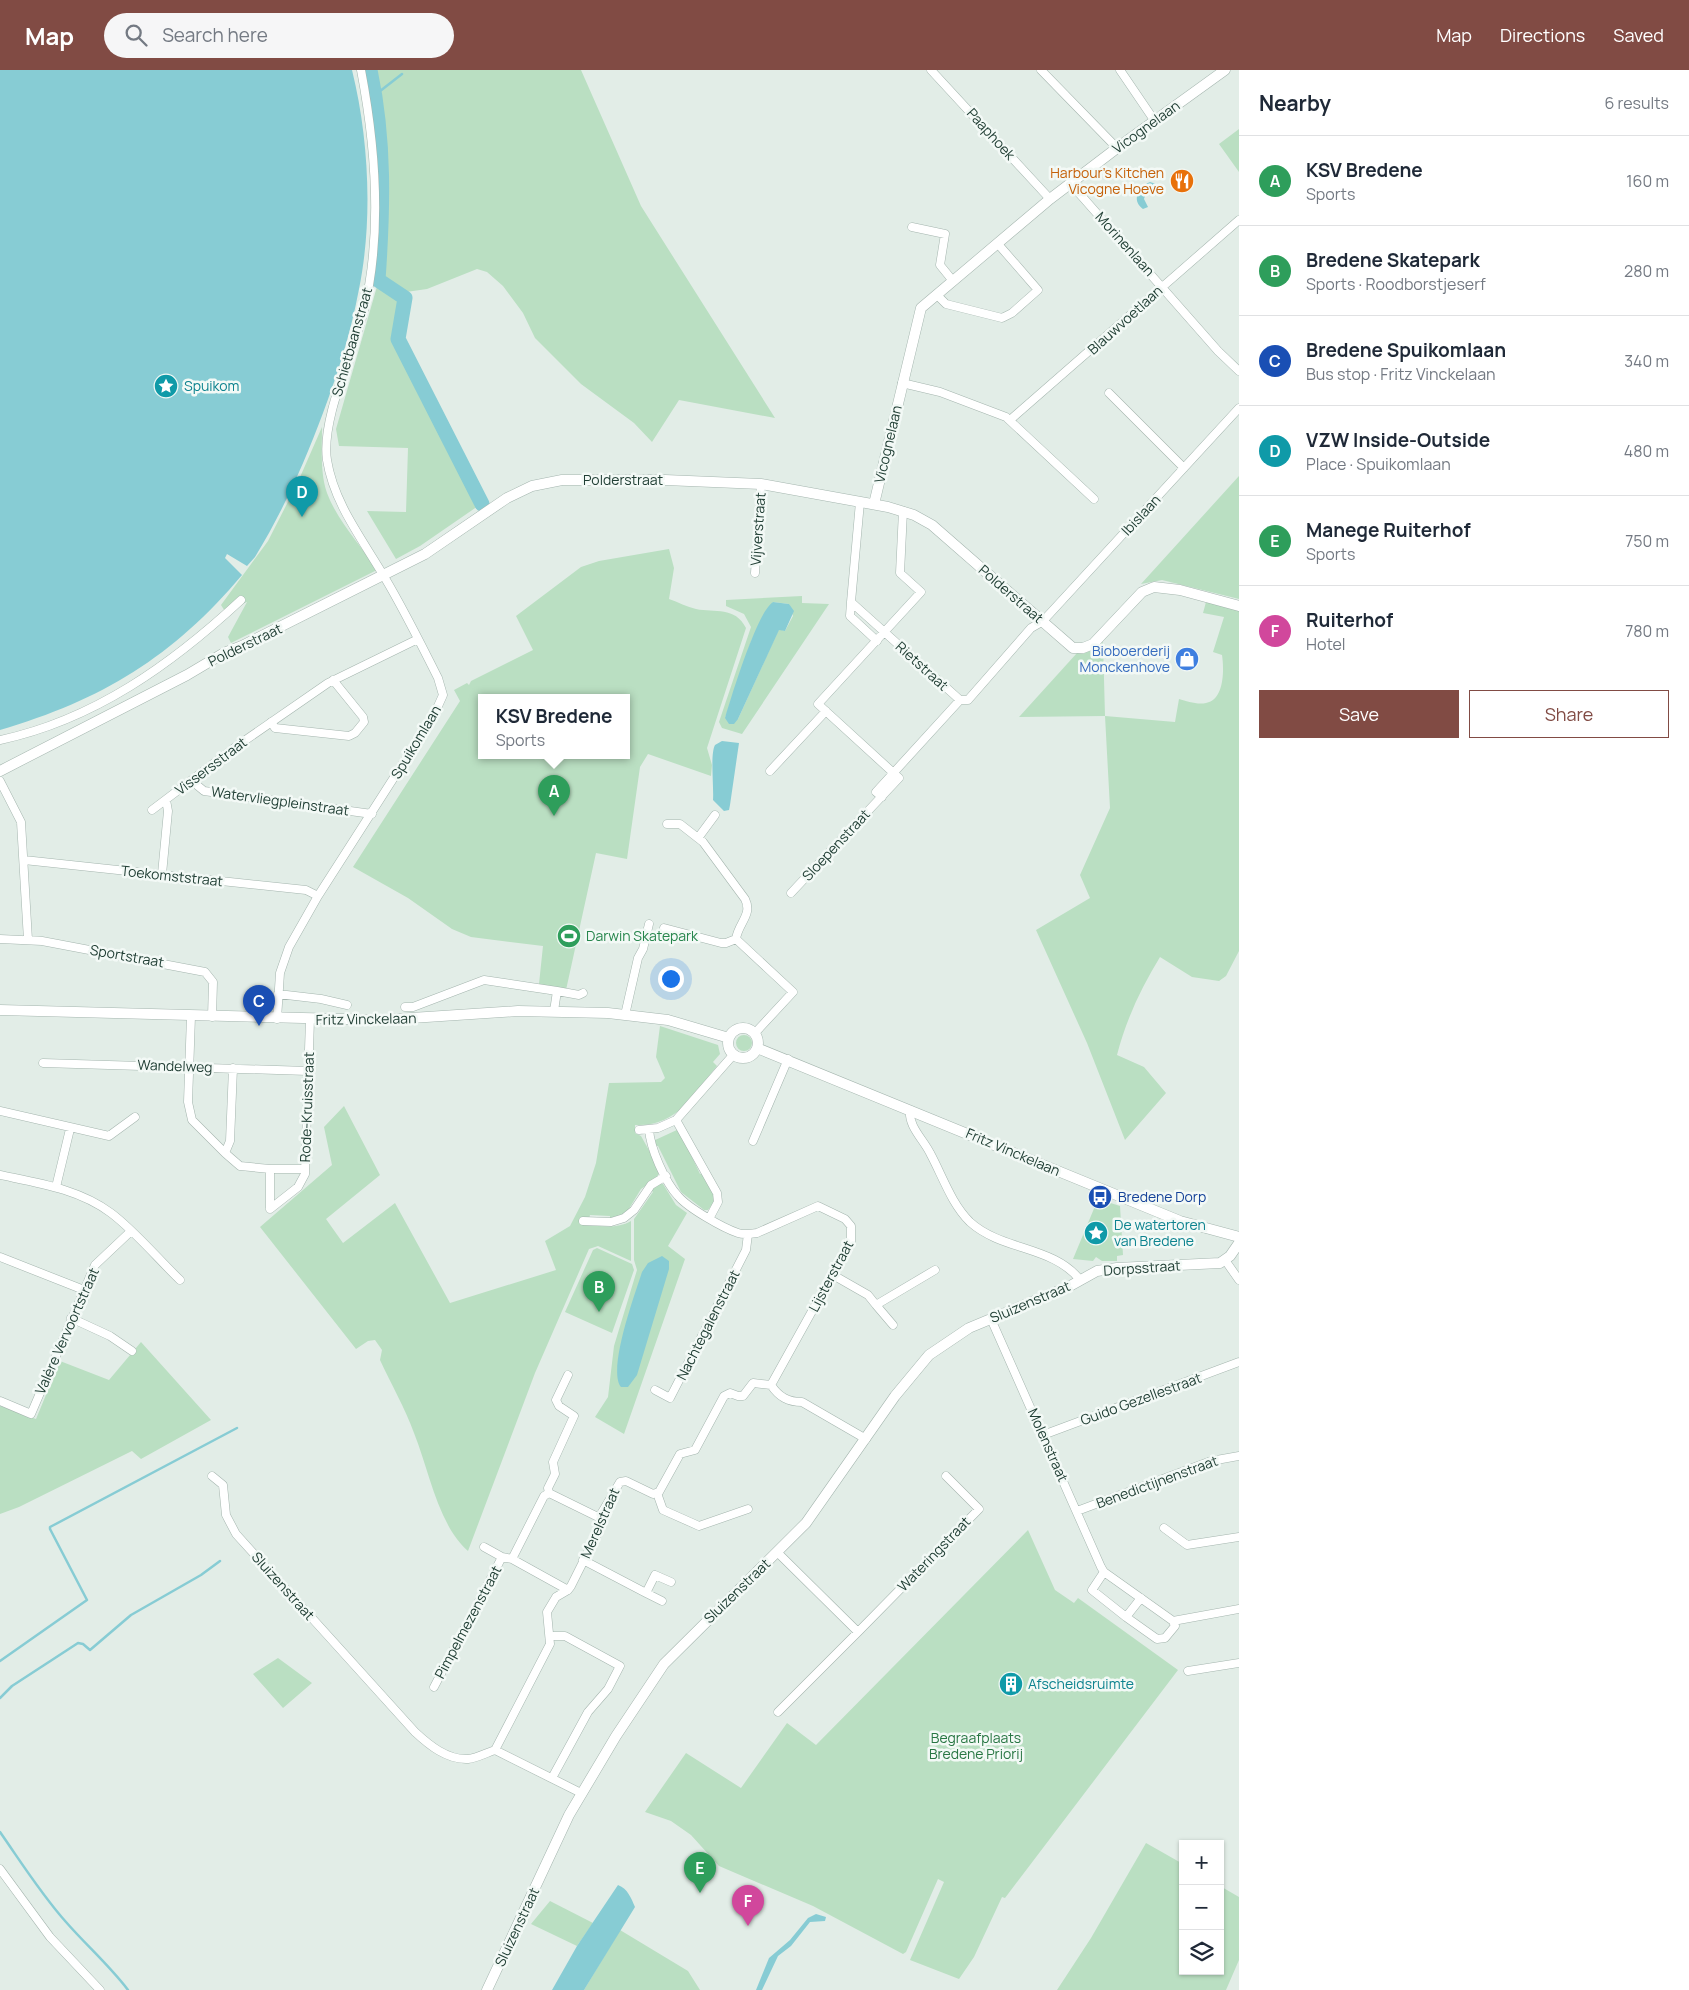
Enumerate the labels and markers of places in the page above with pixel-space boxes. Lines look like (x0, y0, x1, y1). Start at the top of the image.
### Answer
place label: Harbour's Kitchen Vicogne Hoeve (1050, 163, 1164, 198)
restaurant icon: Harbour's Kitchen Vicogne Hoeve (1169, 168, 1195, 194)
place icon: Spuikom (153, 373, 179, 399)
place label: Spuikom (184, 376, 240, 395)
pin: D (286, 476, 318, 517)
place label: Bioboerderij Monckenhove (1080, 641, 1170, 676)
shop icon: Bioboerderij Monckenhove (1174, 646, 1200, 672)
pin: A (538, 775, 570, 816)
sports icon: Darwin Skatepark (556, 923, 582, 949)
place label: Darwin Skatepark (586, 926, 699, 945)
pin: C (243, 985, 275, 1026)
bus stop icon: Bredene Dorp (1087, 1184, 1113, 1210)
place label: Bredene Dorp (1118, 1187, 1206, 1206)
place label: De watertoren van Bredene (1114, 1215, 1206, 1250)
place icon: De watertoren van Bredene (1083, 1220, 1109, 1246)
pin: B (583, 1271, 615, 1312)
building icon: Afscheidsruimte (998, 1671, 1024, 1697)
place label: Afscheidsruimte (1028, 1674, 1134, 1693)
pin: E (684, 1852, 716, 1893)
pin: F (732, 1885, 764, 1926)

